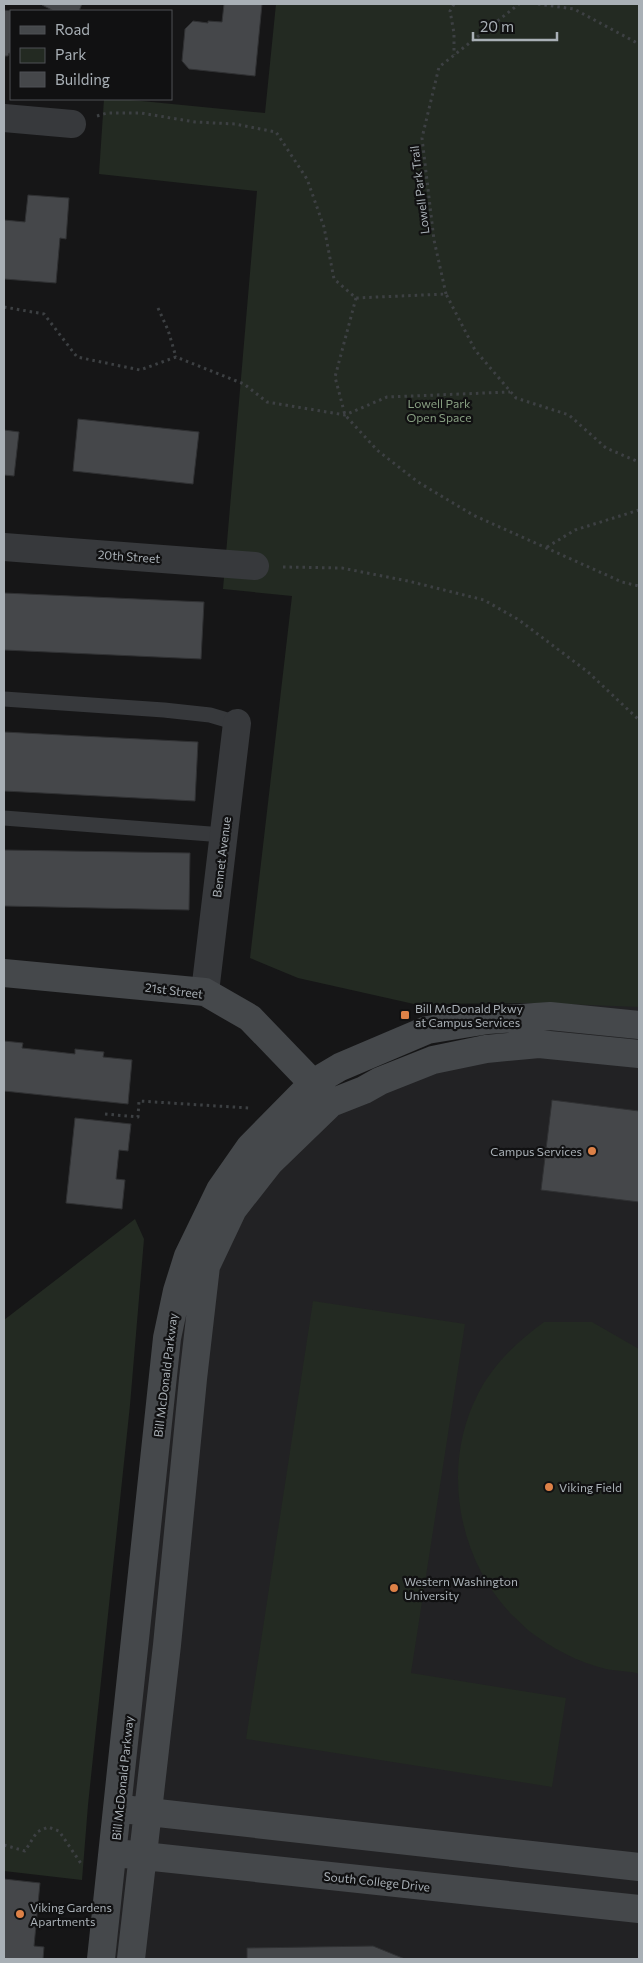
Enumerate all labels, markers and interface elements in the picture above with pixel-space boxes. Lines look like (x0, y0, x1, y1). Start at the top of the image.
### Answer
legend (10, 10, 172, 100)
scale bar (473, 10, 557, 42)
text: 20 m (480, 17, 514, 35)
text: Road (55, 20, 90, 38)
text: Park (55, 45, 86, 63)
text: Building (55, 70, 110, 88)
street label: Lowell Park Trail (407, 145, 431, 235)
park label: Lowell Park Open Space (406, 396, 472, 424)
street label: 20th Street (97, 547, 161, 565)
street label: Bennet Avenue (209, 816, 233, 898)
street label: 21st Street (144, 979, 204, 1001)
place label: Bill McDonald Pkwy at Campus Services (415, 1001, 523, 1029)
marker: Bill McDonald Pkwy at Campus Services (399, 1009, 411, 1021)
place label: Campus Services (490, 1144, 582, 1158)
marker: Campus Services (586, 1145, 598, 1157)
street label: Bill McDonald Parkway (150, 1312, 180, 1438)
place label: Viking Field (559, 1480, 622, 1494)
marker: Viking Field (543, 1481, 555, 1493)
place label: Western Washington University (404, 1574, 518, 1602)
marker: Western Washington University (388, 1582, 400, 1594)
street label: Bill McDonald Parkway (109, 1715, 135, 1841)
street label: South College Drive (323, 1868, 431, 1894)
place label: Viking Gardens Apartments (30, 1900, 112, 1928)
marker: Viking Gardens Apartments (14, 1908, 26, 1920)

